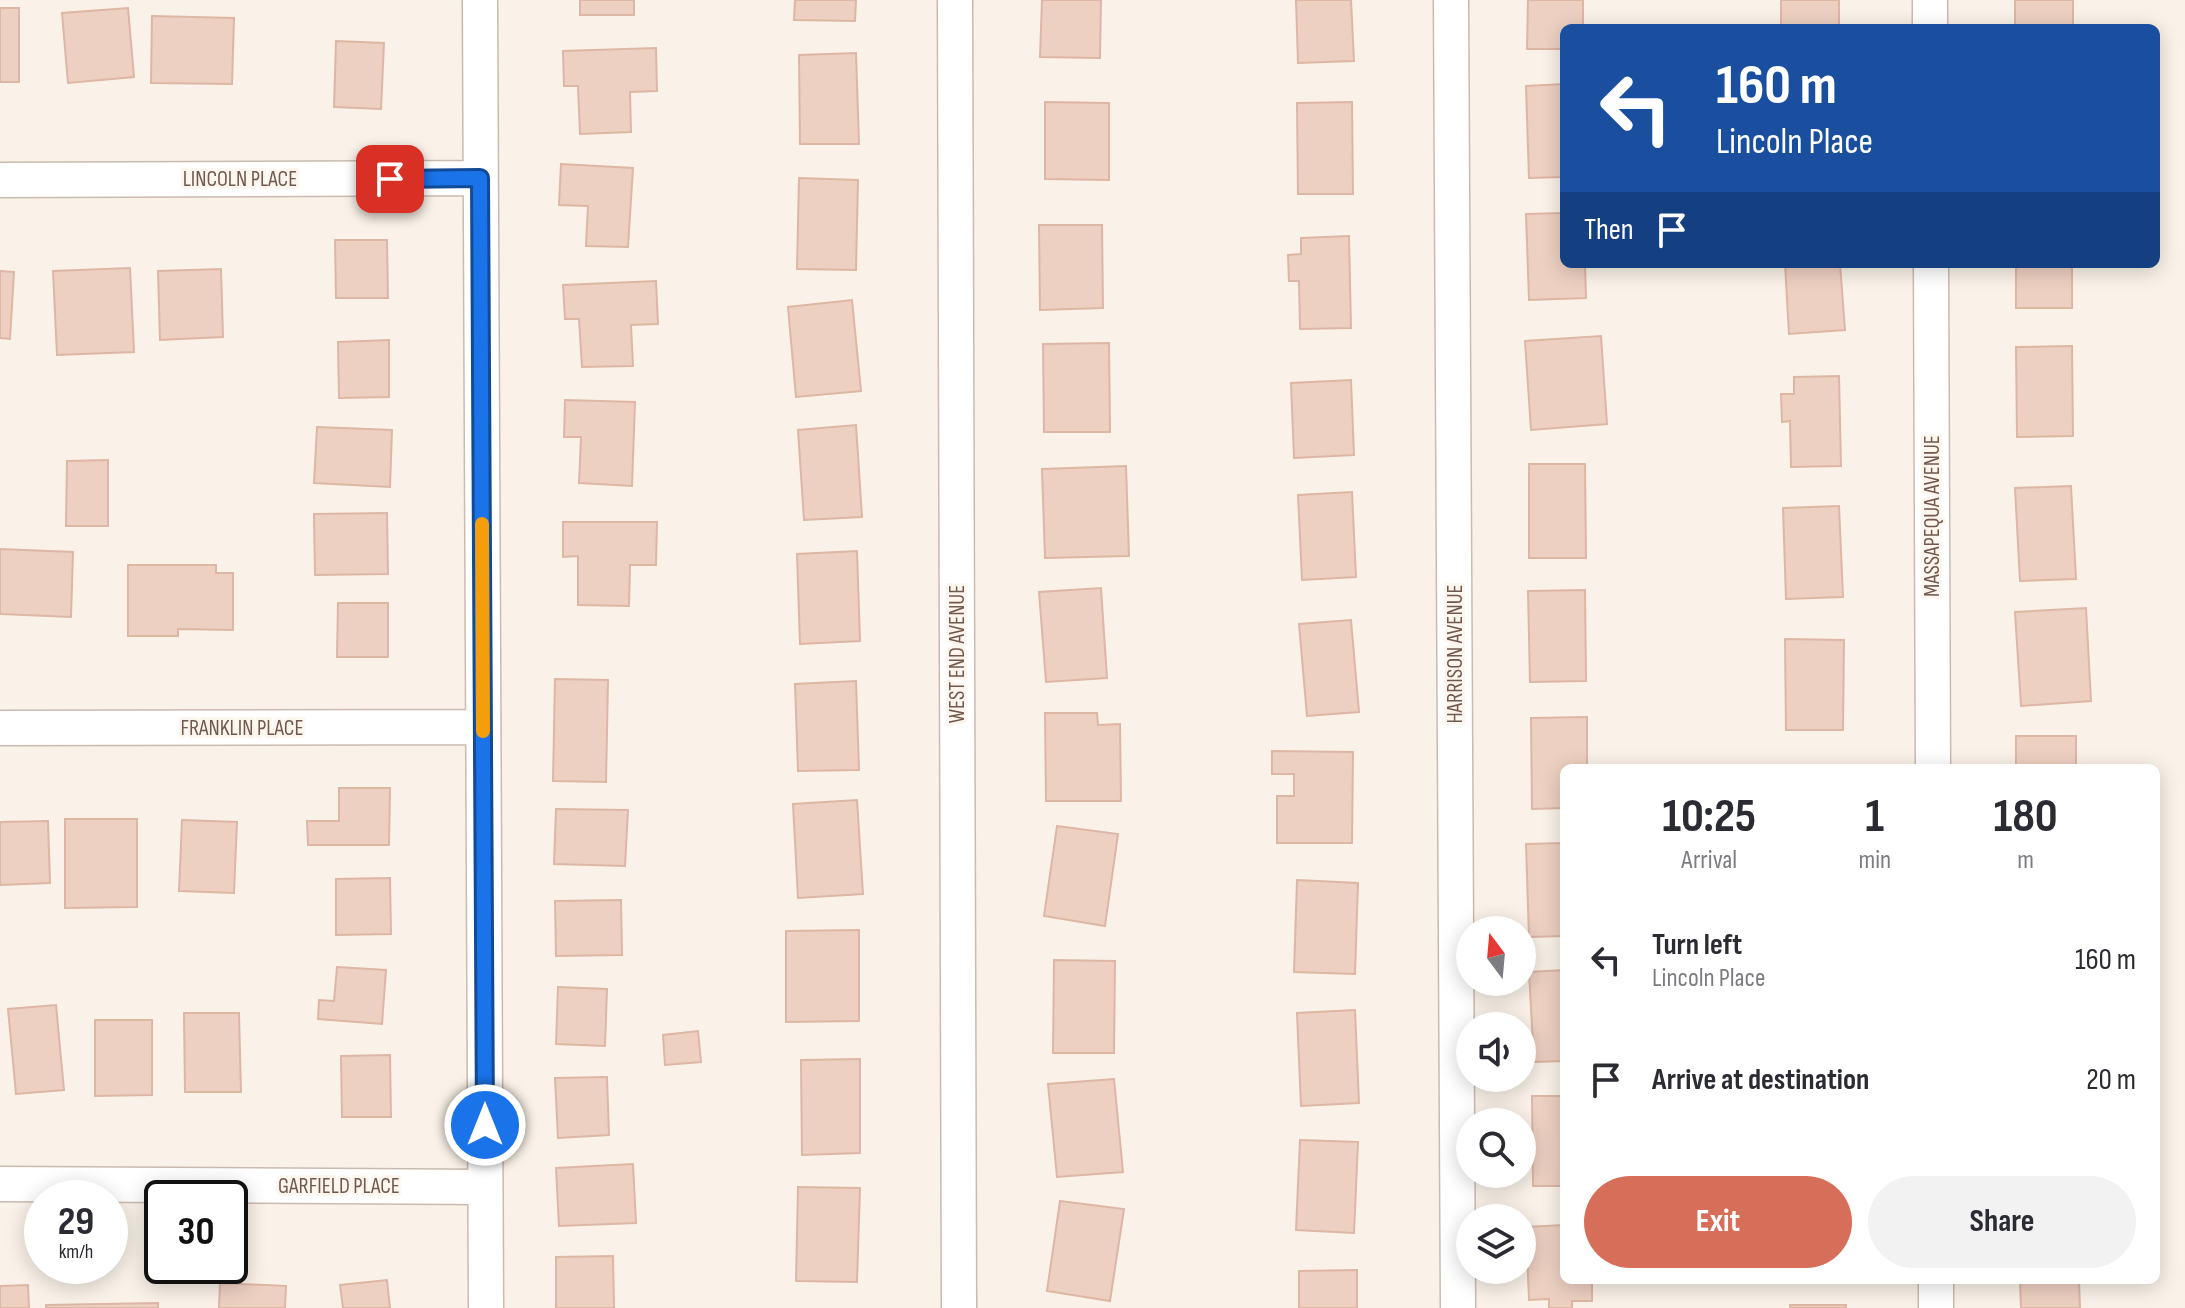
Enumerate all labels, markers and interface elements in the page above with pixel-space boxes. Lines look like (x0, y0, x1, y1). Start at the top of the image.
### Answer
text: 160 m (1716, 53, 1837, 120)
icon: left (1584, 56, 1688, 160)
text: Lincoln Place (1716, 121, 1873, 164)
pin (356, 145, 424, 213)
icon: arrive (368, 157, 412, 201)
street label: LINCOLN PLACE (183, 166, 297, 193)
icon: arrive (1650, 208, 1694, 252)
text: Then (1584, 212, 1634, 248)
street label: MASSAPEQUA AVENUE (1919, 435, 1946, 597)
street label: HARRISON AVENUE (1442, 584, 1469, 724)
street label: WEST END AVENUE (944, 585, 971, 723)
street label: FRANKLIN PLACE (180, 715, 304, 742)
text: 10:25 (1662, 788, 1756, 845)
text: 1 (1865, 788, 1884, 845)
text: 180 (1993, 788, 2058, 845)
text: Arrival (1681, 845, 1737, 876)
text: min (1858, 845, 1891, 876)
text: m (2017, 845, 2034, 876)
north arrow (1456, 916, 1536, 996)
map controls (1456, 916, 1536, 1284)
text: Turn left (1652, 927, 1742, 963)
icon: left (1584, 938, 1628, 982)
text: 160 m (2075, 942, 2136, 978)
text: Lincoln Place (1652, 963, 1765, 994)
button: sound (1456, 1012, 1536, 1092)
icon: arrive (1584, 1058, 1628, 1102)
text: Arrive at destination (1652, 1062, 1869, 1098)
text: 20 m (2086, 1062, 2136, 1098)
position arrow (443, 1083, 527, 1167)
button: search (1456, 1108, 1536, 1188)
street label: GARFIELD PLACE (278, 1173, 400, 1200)
button: Exit (1584, 1176, 1852, 1268)
button: Share (1868, 1176, 2136, 1268)
speed limit sign: 30 (144, 1180, 248, 1284)
text: 29 (58, 1198, 94, 1246)
button: layers (1456, 1204, 1536, 1284)
text: km/h (59, 1240, 93, 1264)

